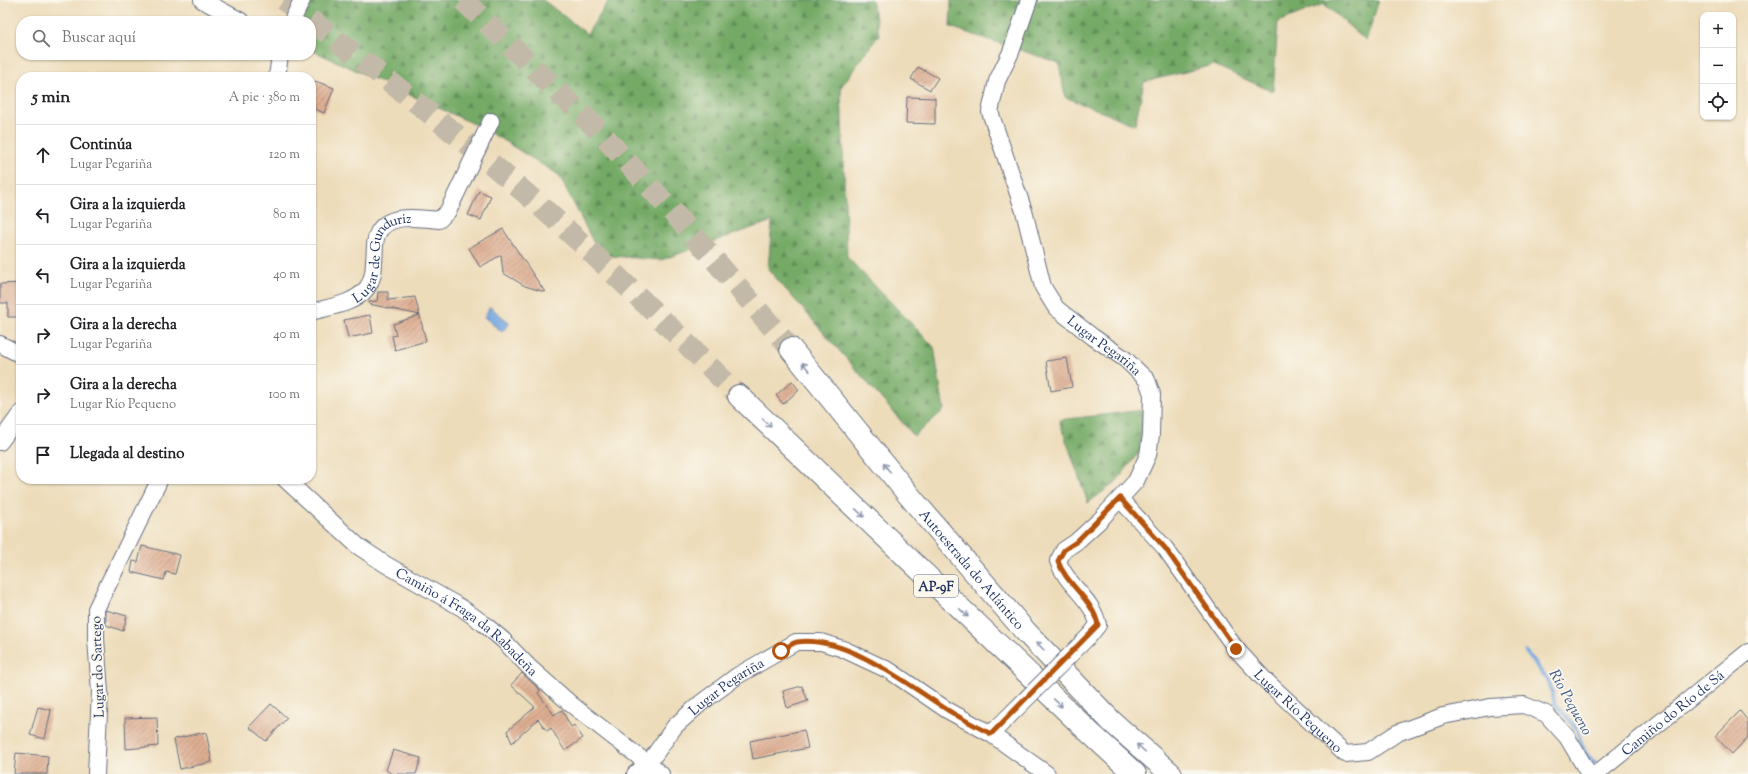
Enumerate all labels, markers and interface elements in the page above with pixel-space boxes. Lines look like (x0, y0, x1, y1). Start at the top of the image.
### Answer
map controls (1700, 12, 1736, 120)
button: + (1700, 12, 1736, 48)
search box (16, 16, 316, 60)
icon: search (30, 27, 52, 49)
text: Buscar aquí (62, 28, 136, 49)
button: − (1700, 48, 1736, 84)
button: locate (1700, 84, 1736, 120)
text: 5 min (32, 86, 70, 110)
text: A pie · 380 m (229, 89, 300, 107)
text: Continúa (70, 135, 132, 156)
icon: ahead (32, 144, 54, 166)
text: 120 m (269, 146, 300, 164)
text: Lugar Pegariña (70, 156, 152, 174)
text: Gira a la izquierda (70, 195, 186, 216)
icon: left (32, 204, 54, 226)
text: 80 m (273, 206, 300, 224)
street label: Lugar de Gunduriz (349, 210, 412, 309)
text: Lugar Pegariña (70, 216, 152, 234)
text: Gira a la izquierda (70, 255, 186, 276)
icon: left (32, 264, 54, 286)
text: 40 m (273, 266, 300, 284)
text: Lugar Pegariña (70, 276, 152, 294)
street label: Lugar Pegariña (1062, 312, 1145, 382)
text: Gira a la derecha (70, 315, 177, 336)
icon: right (32, 324, 54, 346)
text: 40 m (273, 326, 300, 344)
text: Lugar Pegariña (70, 336, 152, 354)
one-way arrow (801, 362, 810, 373)
text: Gira a la derecha (70, 375, 177, 396)
icon: right (32, 384, 54, 406)
text: 100 m (268, 386, 300, 404)
text: Lugar Río Pequeno (70, 396, 176, 414)
one-way arrow (762, 418, 772, 428)
icon: arrive (32, 444, 54, 466)
text: Llegada al destino (70, 444, 185, 465)
one-way arrow (883, 463, 892, 474)
street label: Autoestrada do Atlántico (913, 506, 1028, 635)
one-way arrow (855, 508, 865, 517)
street label: Camiño á Fraga da Rabadeña (391, 564, 541, 682)
road number: AP-9F (914, 575, 958, 597)
one-way arrow (959, 608, 969, 618)
street label: Lugar do Sartego (87, 615, 111, 718)
route end (1227, 640, 1245, 658)
one-way arrow (1035, 641, 1045, 651)
route start (772, 642, 790, 660)
street label: Lugar Pegariña (685, 654, 769, 721)
street label: Lugar Río Pequeno (1248, 666, 1346, 759)
water label: Río Pequeno (1543, 666, 1597, 740)
street label: Camiño do Río de Sá (1618, 666, 1730, 762)
one-way arrow (1053, 698, 1063, 708)
one-way arrow (1137, 744, 1147, 753)

